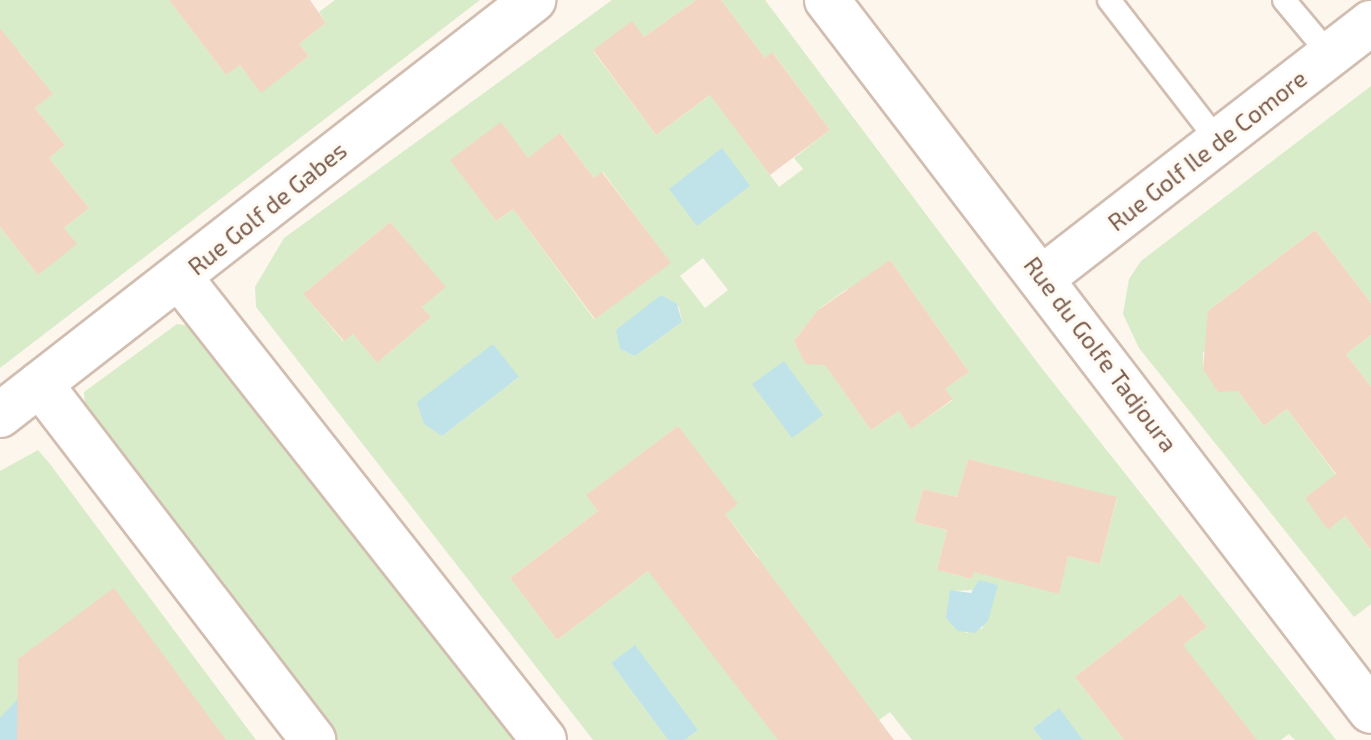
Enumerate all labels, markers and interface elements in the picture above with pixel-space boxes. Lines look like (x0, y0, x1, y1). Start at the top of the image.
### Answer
street label: Rue Golf Ile de Comore (1102, 63, 1312, 237)
street label: Rue Golf de Gabes (182, 135, 352, 281)
street label: Rue du Golfe Tadjoura (1018, 251, 1184, 457)

